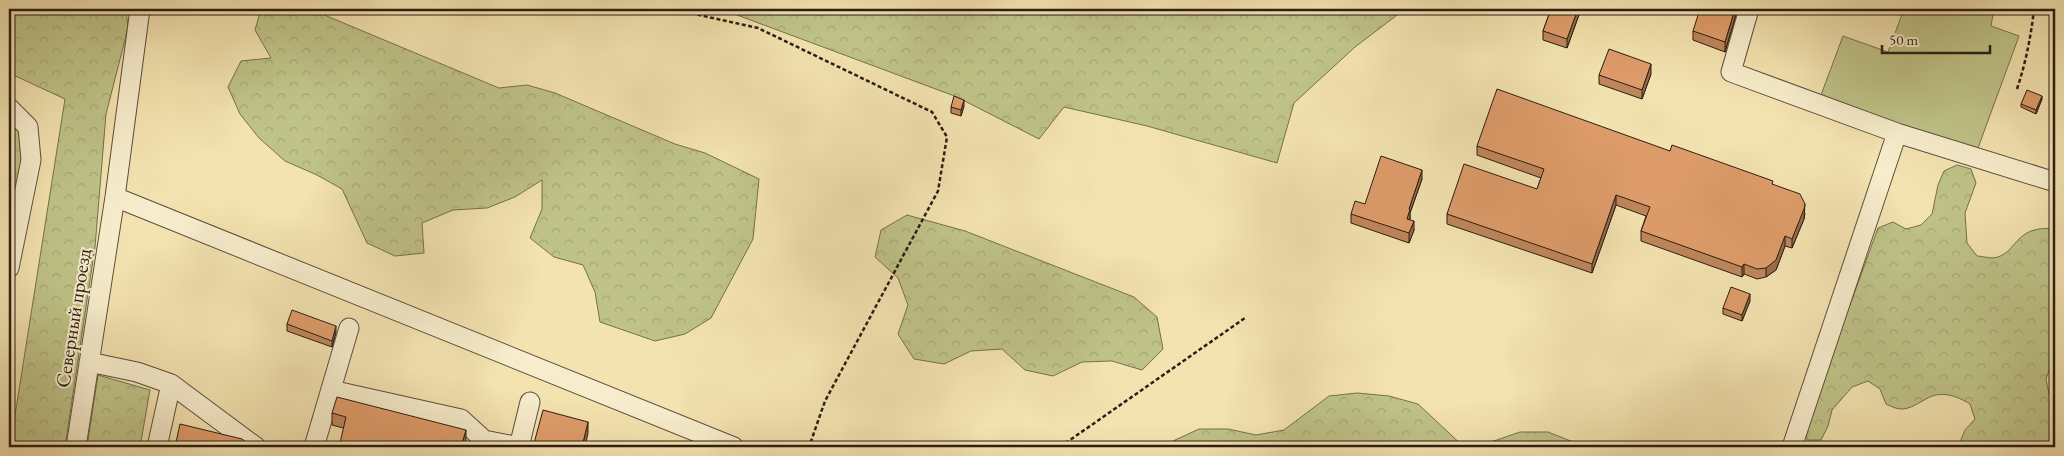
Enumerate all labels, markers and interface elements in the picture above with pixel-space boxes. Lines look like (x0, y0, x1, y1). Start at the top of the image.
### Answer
scale bar (1882, 22, 1989, 54)
text: 50 m (1889, 30, 1918, 49)
street label: Северный проезд (49, 247, 97, 389)

